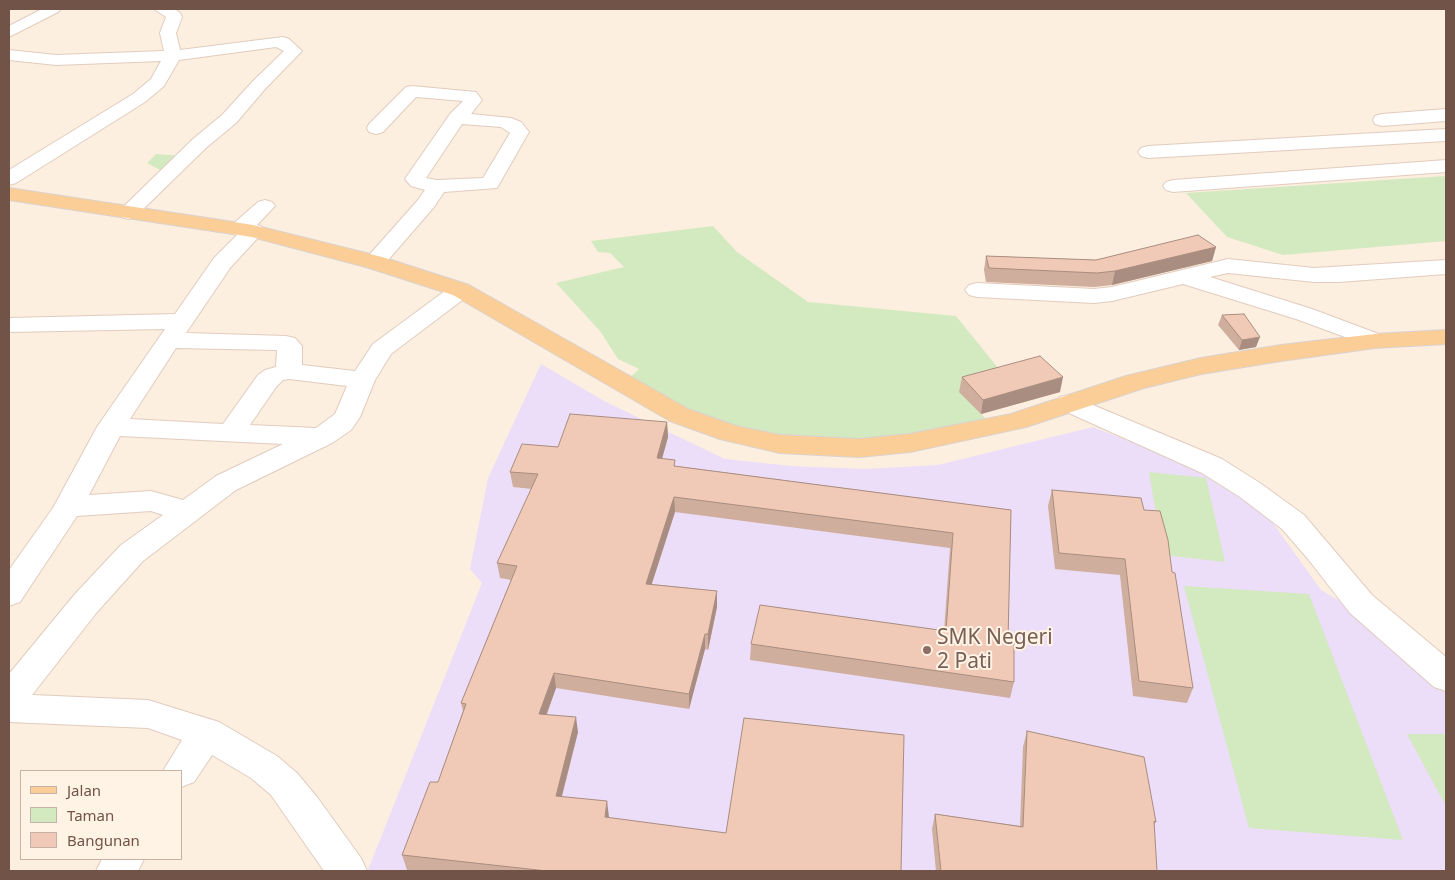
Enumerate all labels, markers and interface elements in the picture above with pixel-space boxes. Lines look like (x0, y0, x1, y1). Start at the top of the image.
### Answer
place label: SMK Negeri 2 Pati (937, 625, 1053, 675)
marker: SMK Negeri 2 Pati (921, 644, 933, 656)
legend (20, 770, 182, 860)
text: Jalan (67, 780, 101, 800)
text: Taman (67, 805, 114, 825)
text: Bangunan (67, 830, 140, 850)

